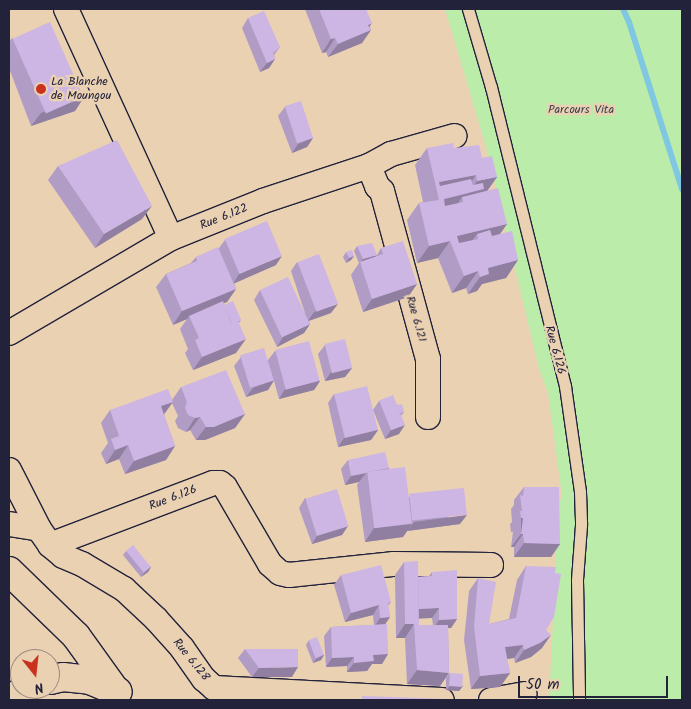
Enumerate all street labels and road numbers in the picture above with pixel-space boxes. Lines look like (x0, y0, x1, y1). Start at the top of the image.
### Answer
street label: Rue 6.122 (198, 201, 250, 233)
street label: Rue 6.121 (403, 294, 429, 344)
street label: Rue 6.126 (542, 324, 568, 376)
street label: Rue 6.126 (147, 482, 199, 514)
street label: Rue 6.128 (170, 636, 212, 684)

